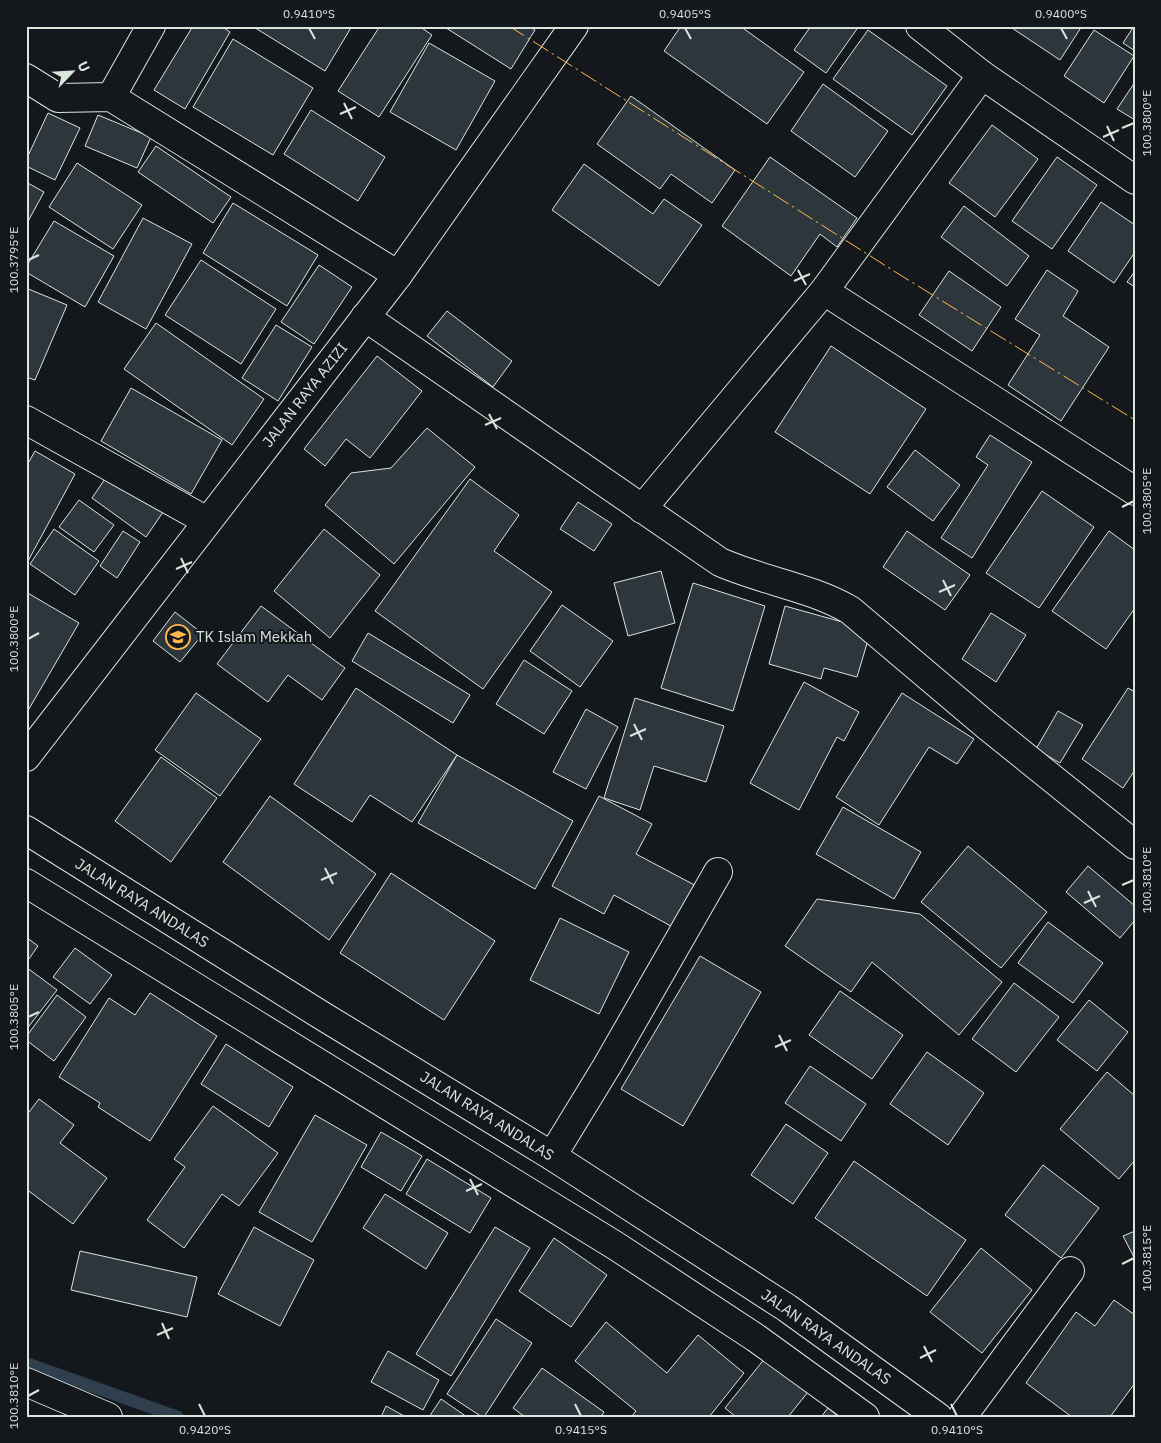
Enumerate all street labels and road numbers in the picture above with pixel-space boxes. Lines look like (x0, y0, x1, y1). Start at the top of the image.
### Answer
street label: JALAN RAYA AZIZI (258, 339, 351, 451)
street label: JALAN RAYA ANDALAS (72, 854, 213, 951)
street label: JALAN RAYA ANDALAS (417, 1067, 558, 1164)
street label: JALAN RAYA ANDALAS (758, 1285, 895, 1389)

